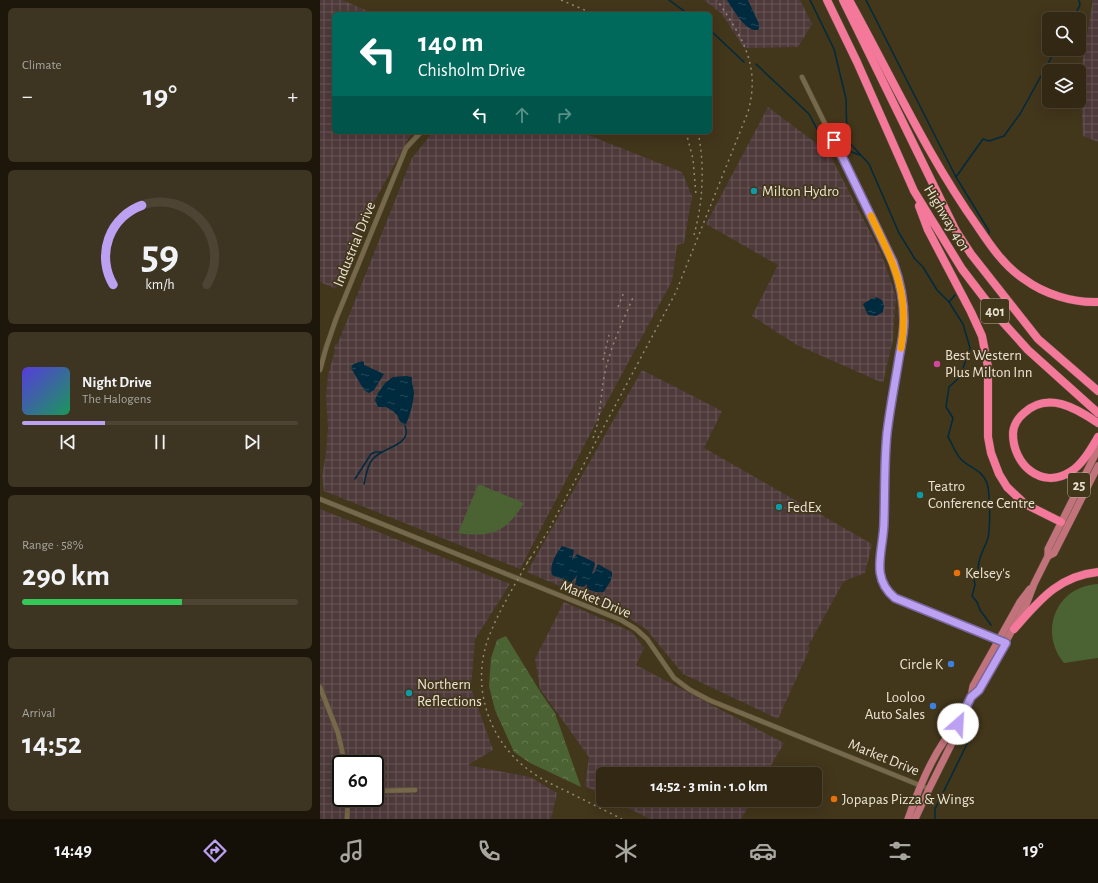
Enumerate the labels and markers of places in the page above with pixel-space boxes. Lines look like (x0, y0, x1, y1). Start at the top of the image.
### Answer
pin (817, 123, 851, 157)
place label: Milton Hydro (762, 184, 839, 199)
marker: Milton Hydro (749, 186, 759, 196)
place label: Best Western Plus Milton Inn (945, 348, 1033, 380)
marker: Best Western Plus Milton Inn (932, 359, 942, 369)
place label: Teatro Conference Centre (928, 479, 1035, 511)
marker: Teatro Conference Centre (915, 490, 925, 500)
place label: FedEx (787, 500, 822, 515)
marker: FedEx (774, 502, 784, 512)
place label: Kelsey's (965, 566, 1010, 581)
marker: Kelsey's (952, 568, 962, 578)
place label: Circle K (900, 657, 944, 672)
marker: Circle K (946, 659, 956, 669)
place label: Northern Reflections (417, 677, 482, 709)
marker: Northern Reflections (404, 688, 414, 698)
place label: Looloo Auto Sales (865, 690, 925, 722)
marker: Looloo Auto Sales (928, 701, 938, 711)
place label: Jopapas Pizza & Wings (842, 792, 975, 807)
marker: Jopapas Pizza & Wings (829, 794, 839, 804)

